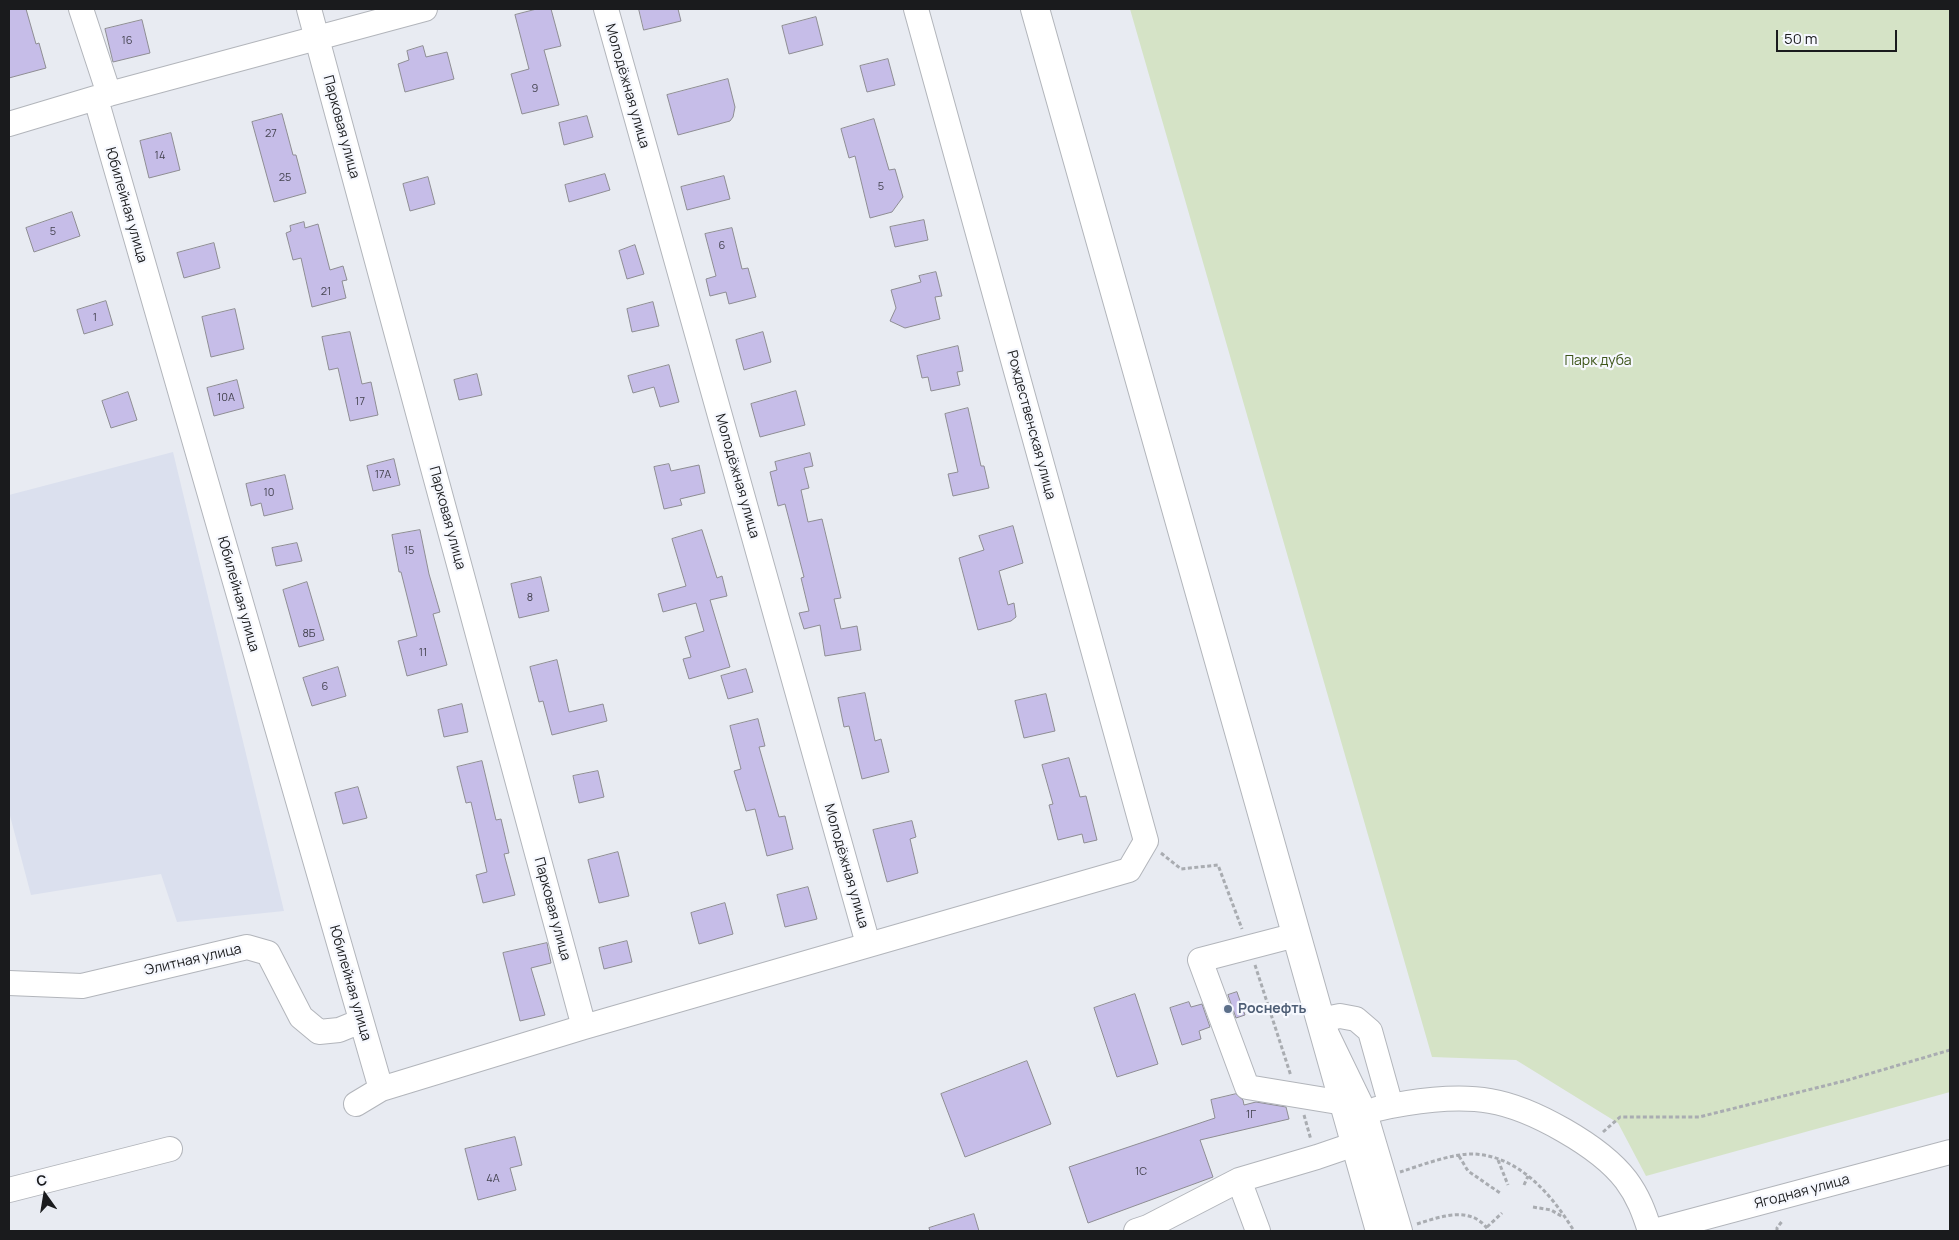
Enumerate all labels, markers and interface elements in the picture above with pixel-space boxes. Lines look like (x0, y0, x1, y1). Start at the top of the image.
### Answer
scale bar (1779, 20, 1900, 52)
street label: Молодёжная улица (601, 22, 653, 150)
text: 50 m (1784, 28, 1818, 49)
house number: 16 (121, 34, 133, 48)
street label: Парковая улица (319, 74, 363, 180)
house number: 9 (532, 82, 538, 96)
house number: 27 (265, 127, 277, 141)
street label: Юбилейная улица (101, 145, 151, 265)
house number: 14 (155, 149, 165, 163)
house number: 25 (279, 171, 291, 185)
house number: 5 (878, 180, 884, 194)
house number: 5 (50, 225, 56, 239)
house number: 6 (719, 239, 725, 253)
house number: 21 (321, 285, 331, 299)
house number: 1 (93, 311, 97, 325)
street label: Рождественская улица (1003, 349, 1059, 501)
park label: Парк дуба (1564, 353, 1632, 369)
house number: 10А (217, 391, 235, 405)
house number: 17 (355, 395, 365, 409)
street label: Молодёжная улица (711, 412, 763, 540)
street label: Парковая улица (425, 465, 469, 571)
house number: 17А (375, 468, 391, 482)
house number: 10 (264, 486, 274, 500)
street label: Юбилейная улица (213, 534, 263, 654)
house number: 15 (404, 544, 414, 558)
house number: 8 (527, 591, 533, 605)
house number: 8Б (302, 627, 316, 641)
house number: 11 (419, 646, 427, 660)
house number: 6 (322, 680, 328, 694)
street label: Молодёжная улица (820, 802, 872, 930)
street label: Парковая улица (530, 856, 574, 962)
street label: Юбилейная улица (325, 923, 375, 1043)
street label: Элитная улица (143, 941, 243, 979)
place label: Роснефть (1238, 1001, 1307, 1017)
marker: Роснефть (1222, 1003, 1234, 1015)
house number: 1Г (1246, 1108, 1256, 1122)
house number: 1С (1135, 1165, 1147, 1179)
text: С (34, 1169, 49, 1190)
north arrow (20, 1170, 70, 1220)
street label: Ягодная улица (1752, 1171, 1852, 1213)
house number: 4А (486, 1172, 500, 1186)

